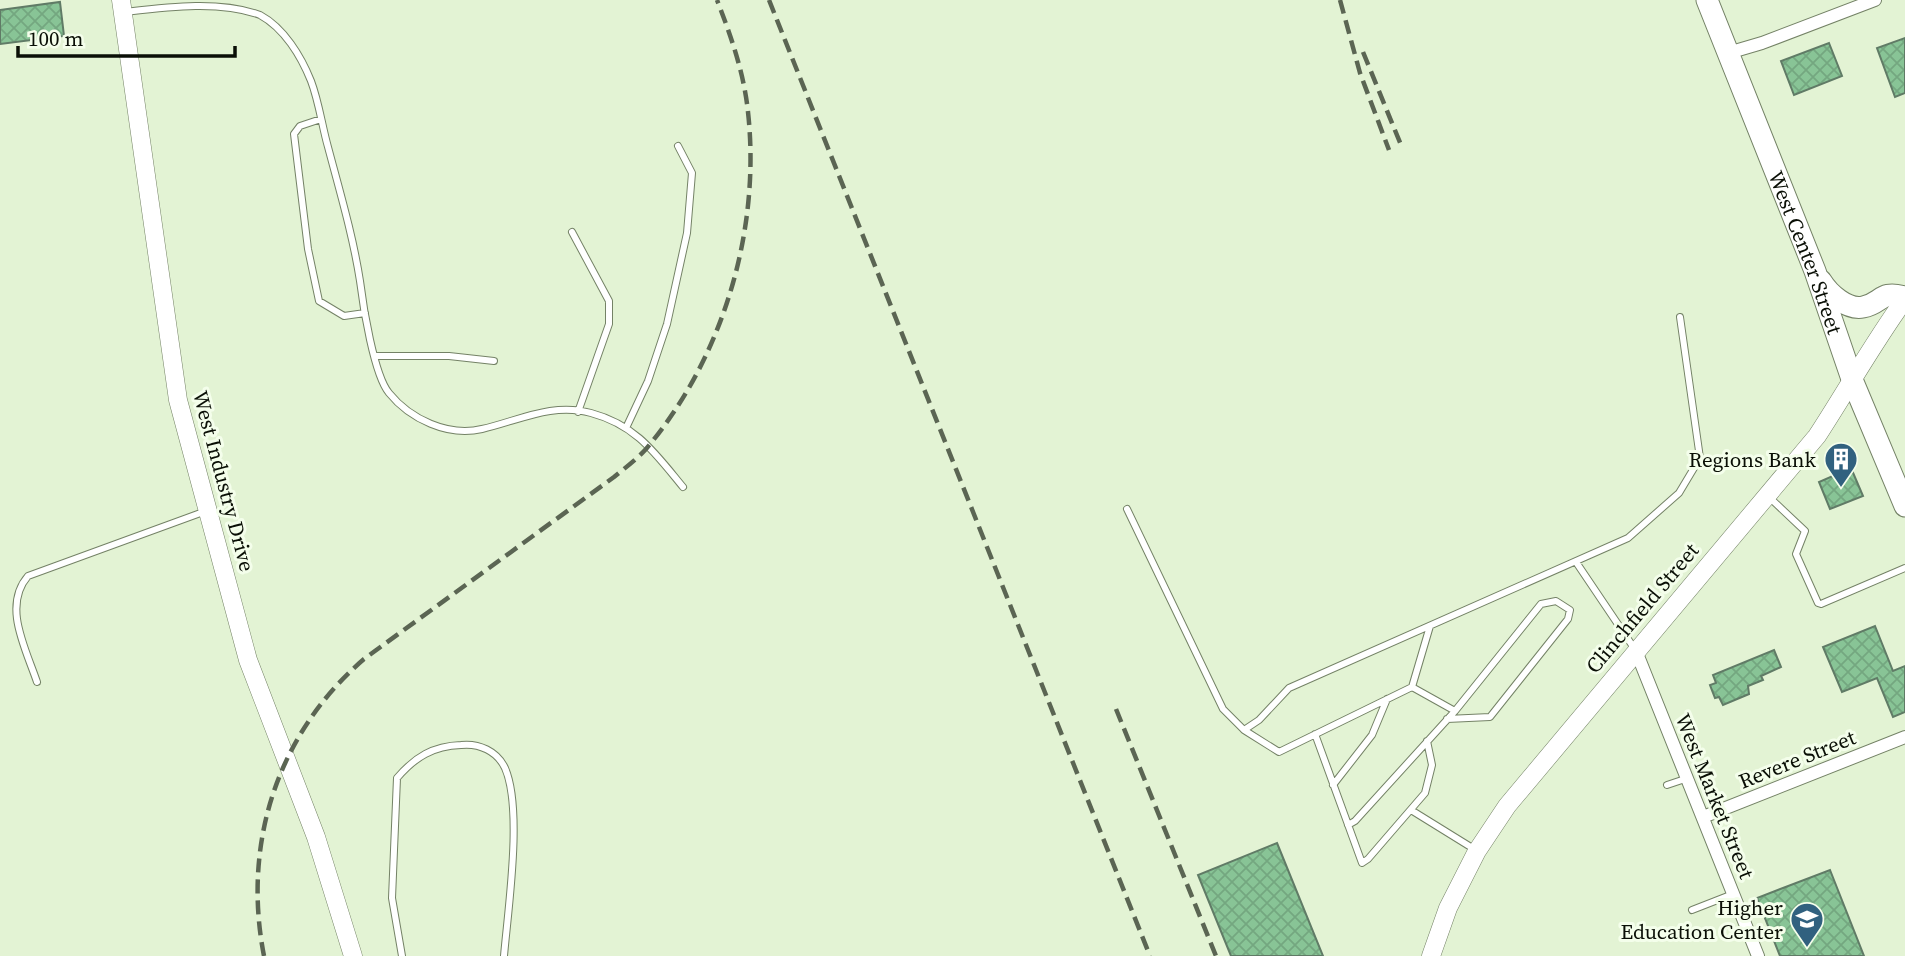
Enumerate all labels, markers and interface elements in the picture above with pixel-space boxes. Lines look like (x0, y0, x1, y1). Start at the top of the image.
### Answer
scale bar (18, 14, 234, 58)
text: 100 m (28, 24, 83, 53)
street label: West Center Street (1762, 166, 1850, 338)
street label: West Industry Drive (186, 387, 262, 575)
building icon: Regions Bank (1822, 440, 1860, 489)
place label: Regions Bank (1688, 445, 1817, 474)
street label: Clinchfield Street (1579, 537, 1705, 679)
street label: West Market Street (1669, 709, 1761, 883)
street label: Revere Street (1734, 722, 1860, 796)
place label: Higher Education Center (1620, 893, 1783, 946)
school or university icon: Higher Education Center (1788, 900, 1826, 949)

